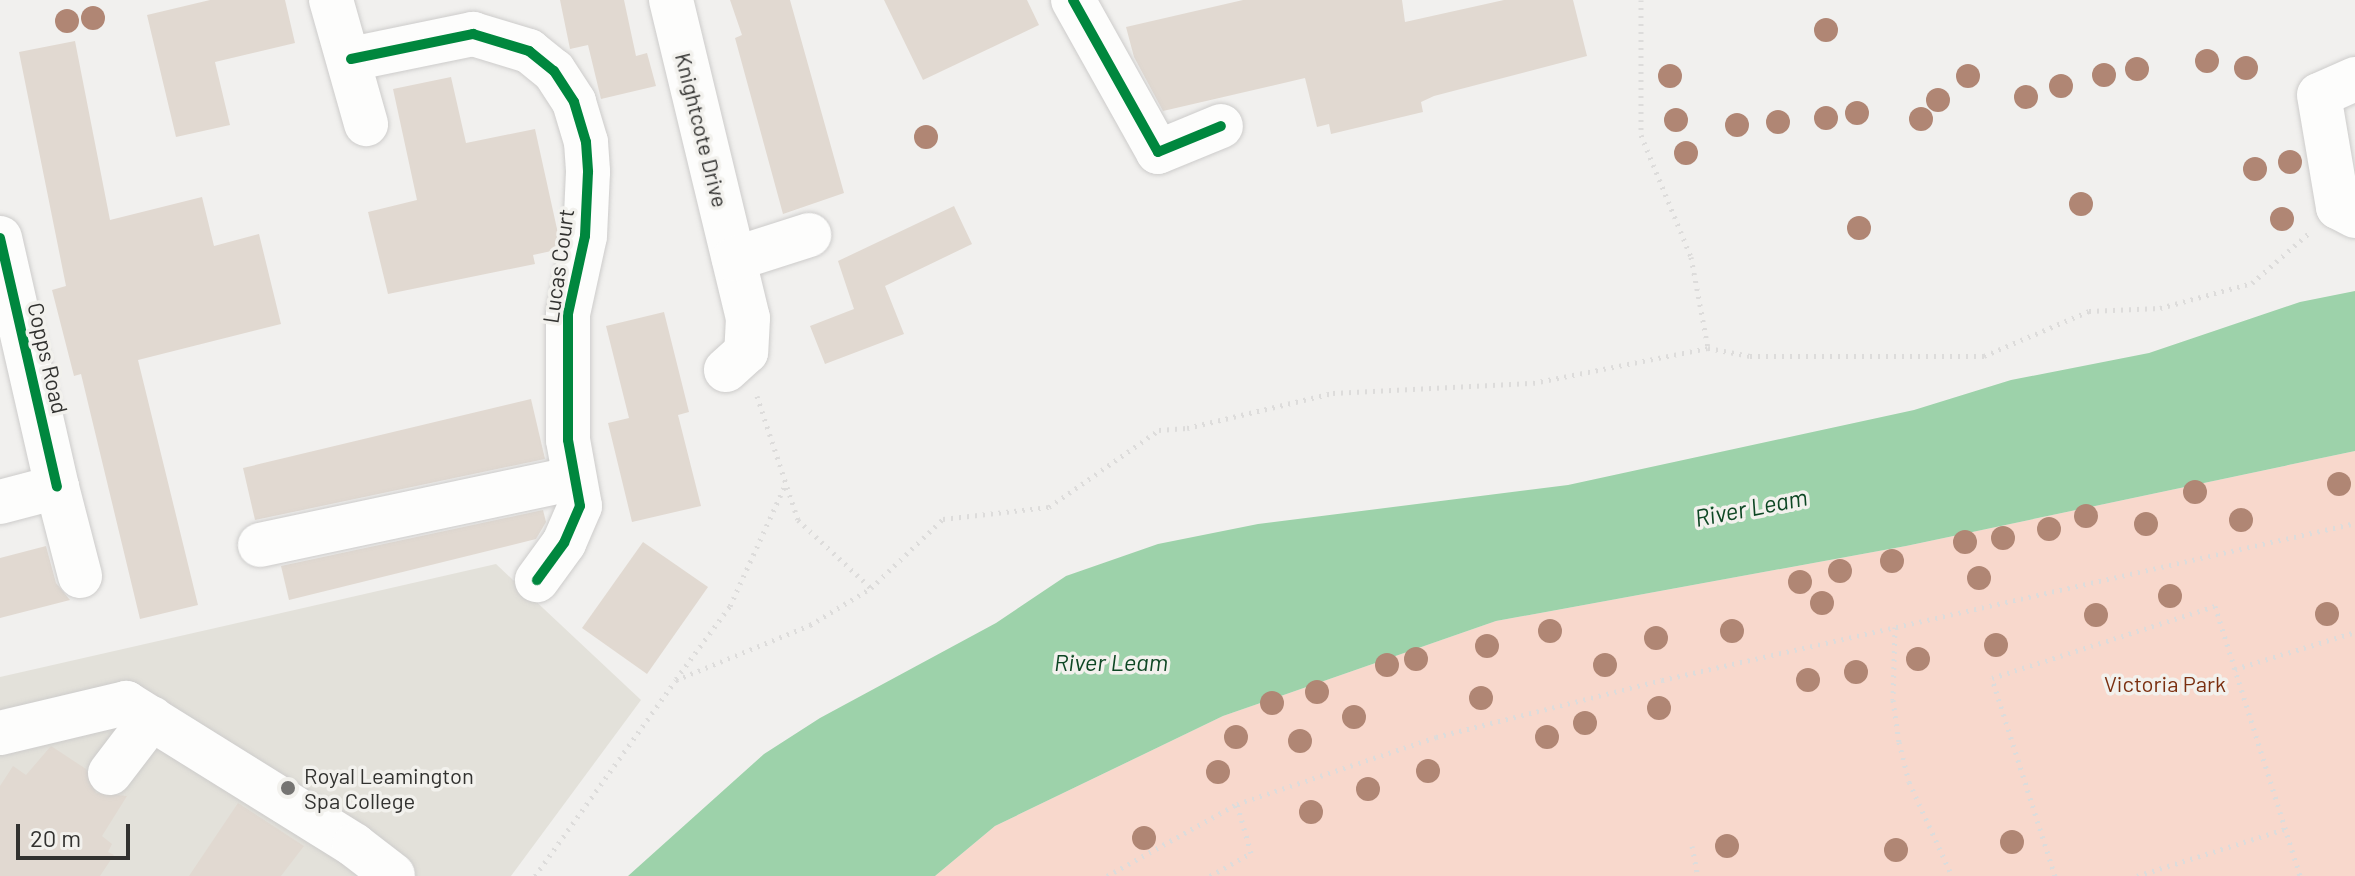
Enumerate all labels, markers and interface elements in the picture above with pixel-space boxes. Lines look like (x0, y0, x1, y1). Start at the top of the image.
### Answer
street label: Knightcote Drive (670, 50, 734, 210)
street label: Lucas Court (537, 207, 579, 325)
street label: Copps Road (22, 300, 74, 416)
water label: River Leam (1692, 482, 1810, 532)
water label: River Leam (1054, 648, 1168, 676)
park label: Victoria Park (2104, 671, 2226, 697)
place label: Royal Leamington Spa College (304, 762, 474, 814)
marker: Royal Leamington Spa College (279, 779, 297, 797)
scale bar (20, 808, 134, 858)
text: 20 m (30, 823, 81, 852)

